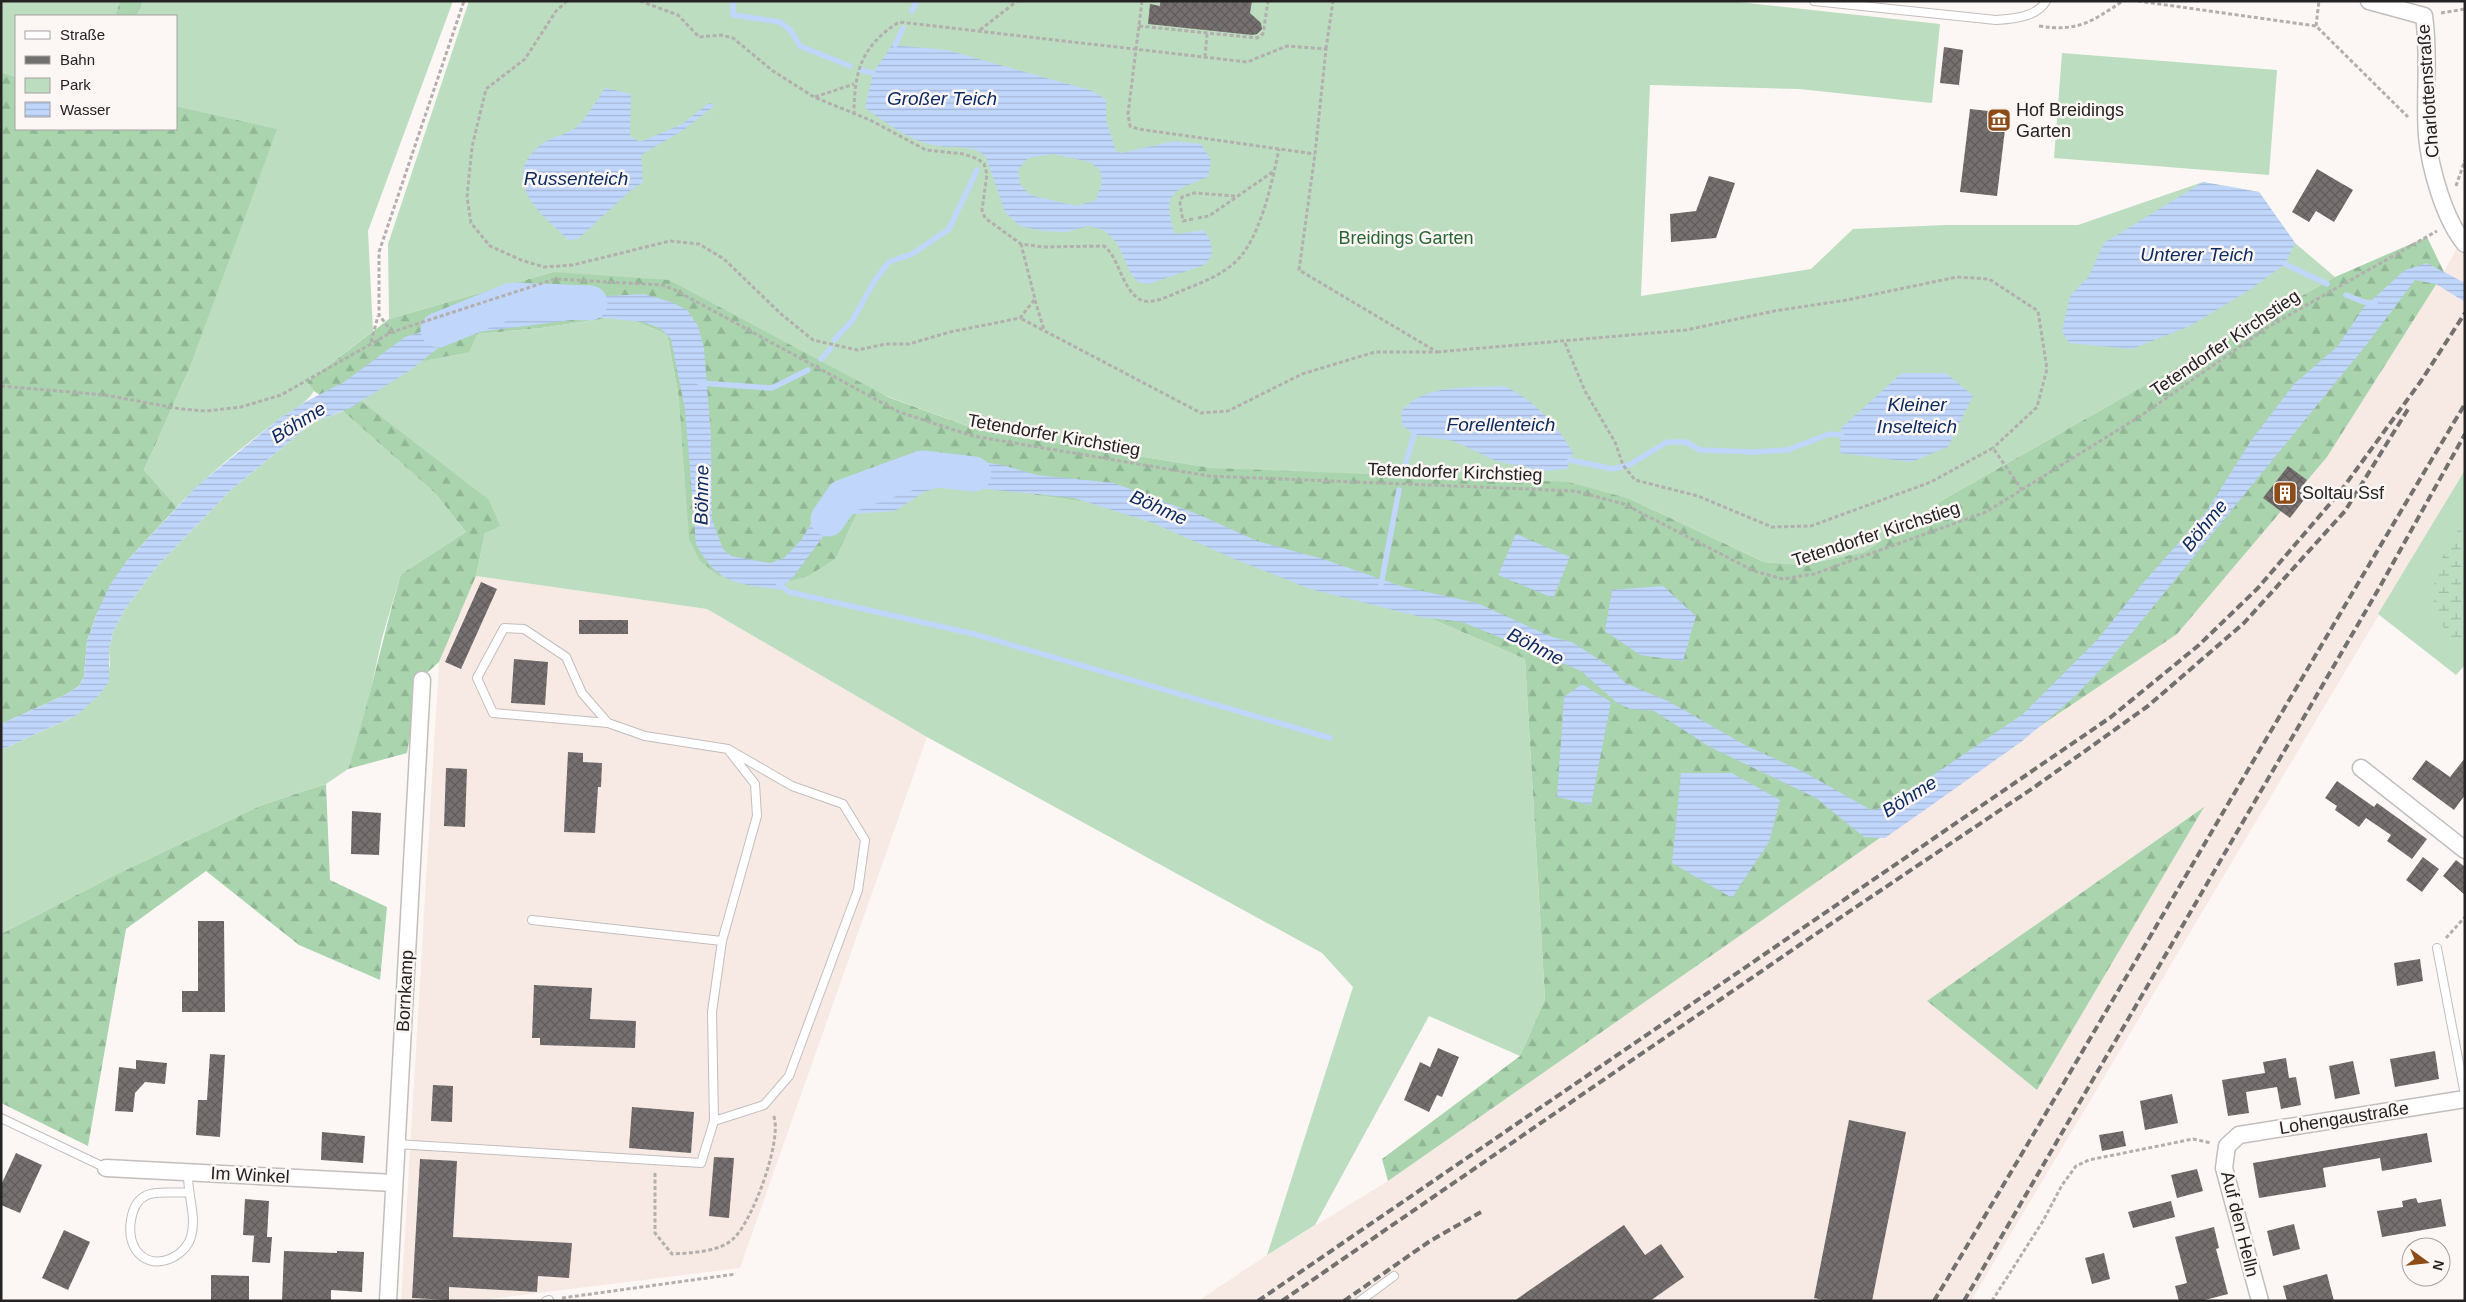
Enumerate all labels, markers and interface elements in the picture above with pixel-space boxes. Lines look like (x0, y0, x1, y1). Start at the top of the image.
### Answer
legend (15, 15, 178, 130)
street label: Charlottenstraße (2413, 23, 2443, 159)
text: Straße (60, 26, 105, 43)
text: Bahn (60, 51, 95, 68)
text: Park (60, 76, 91, 93)
water label: Großer Teich (887, 88, 997, 109)
place label: Hof Breidings Garten (2016, 100, 2124, 141)
text: Wasser (60, 101, 110, 118)
museum icon: Hof Breidings Garten (1986, 107, 2012, 133)
water label: Russenteich (524, 168, 628, 189)
park label: Breidings Garten (1338, 228, 1474, 248)
water label: Unterer Teich (2140, 244, 2254, 265)
street label: Tetendorfer Kirchstieg (2147, 286, 2303, 400)
water label: Kleiner Inselteich (1877, 394, 1957, 437)
water label: Böhme (267, 398, 329, 447)
street label: Tetendorfer Kirchstieg (966, 410, 1142, 460)
water label: Forellenteich (1447, 414, 1555, 435)
street label: Tetendorfer Kirchstieg (1367, 459, 1543, 485)
water label: Böhme (690, 465, 713, 525)
building icon: Soltau Ssf (2272, 480, 2298, 506)
place label: Soltau Ssf (2302, 483, 2385, 503)
water label: Böhme (1127, 486, 1191, 529)
water label: Böhme (2177, 495, 2231, 555)
street label: Tetendorfer Kirchstieg (1790, 497, 1962, 571)
water label: Böhme (1504, 623, 1567, 669)
water label: Böhme (1878, 772, 1940, 821)
street label: Bornkamp (393, 950, 417, 1032)
street label: Lohengaustraße (2278, 1098, 2410, 1138)
street label: Im Winkel (210, 1163, 290, 1187)
street label: Auf den Helln (2217, 1169, 2263, 1279)
north arrow (2401, 1237, 2451, 1287)
text: N (2430, 1258, 2448, 1272)

